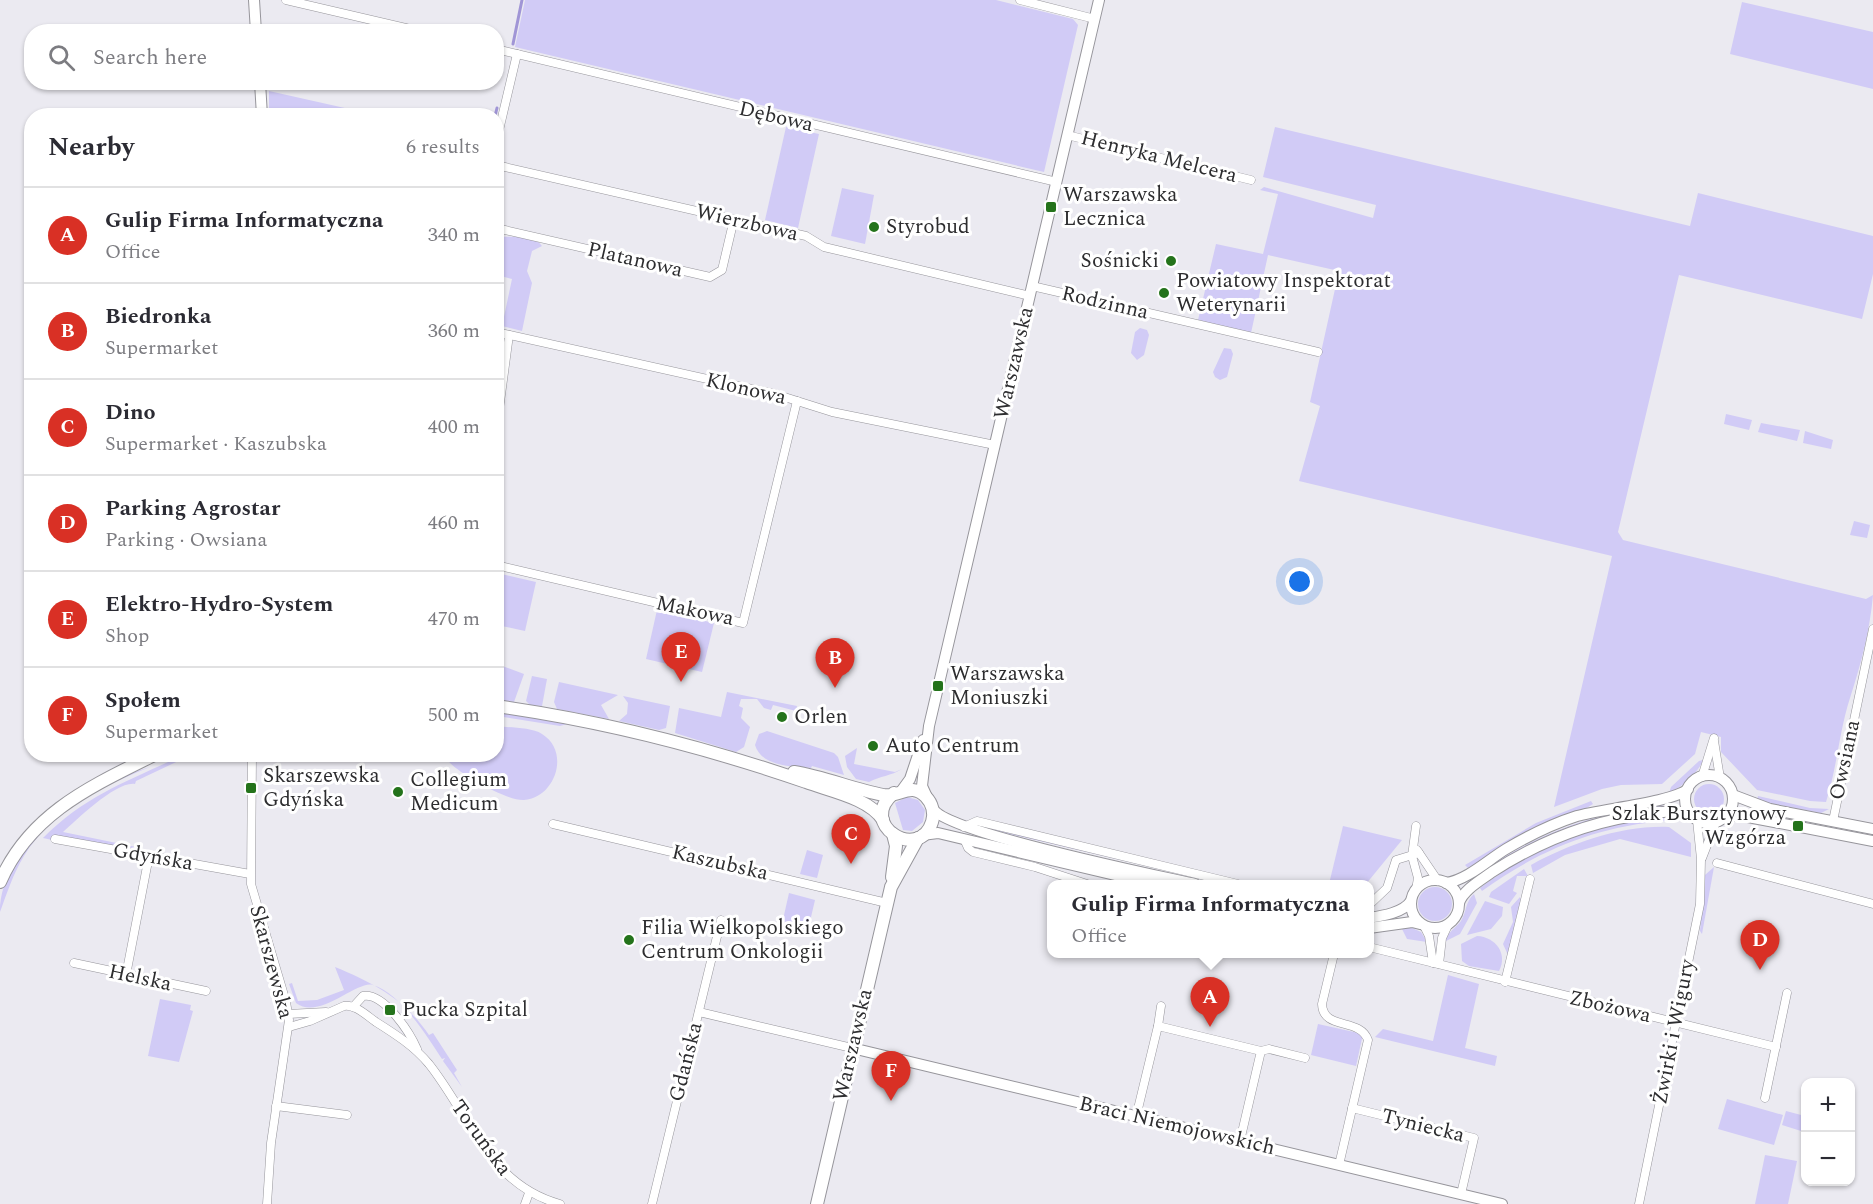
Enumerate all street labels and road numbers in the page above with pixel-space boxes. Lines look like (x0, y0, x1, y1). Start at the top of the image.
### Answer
street label: Dębowa (736, 93, 817, 141)
street label: Henryka Melcera (1077, 122, 1241, 192)
street label: Wierzbowa (692, 196, 802, 251)
street label: Platanowa (584, 233, 687, 287)
street label: Rodzinna (1058, 277, 1152, 329)
street label: Warszawska (986, 303, 1043, 422)
street label: Klonowa (703, 364, 790, 414)
street label: Makowa (653, 587, 738, 635)
street label: Owsiana (1821, 716, 1869, 803)
street label: Gdyńska (110, 834, 196, 880)
street label: Kaszubska (669, 836, 772, 890)
street label: Skarszewska (240, 902, 302, 1023)
street label: Helska (105, 956, 175, 1000)
street label: Żwirki i Wigury (1644, 956, 1704, 1107)
street label: Zbożowa (1566, 982, 1655, 1032)
street label: Warszawska (825, 985, 882, 1104)
street label: Gdańska (661, 1018, 712, 1105)
street label: Braci Niemojowskich (1076, 1088, 1278, 1164)
street label: Toruńska (442, 1093, 520, 1183)
street label: Tyniecka (1378, 1100, 1469, 1152)

